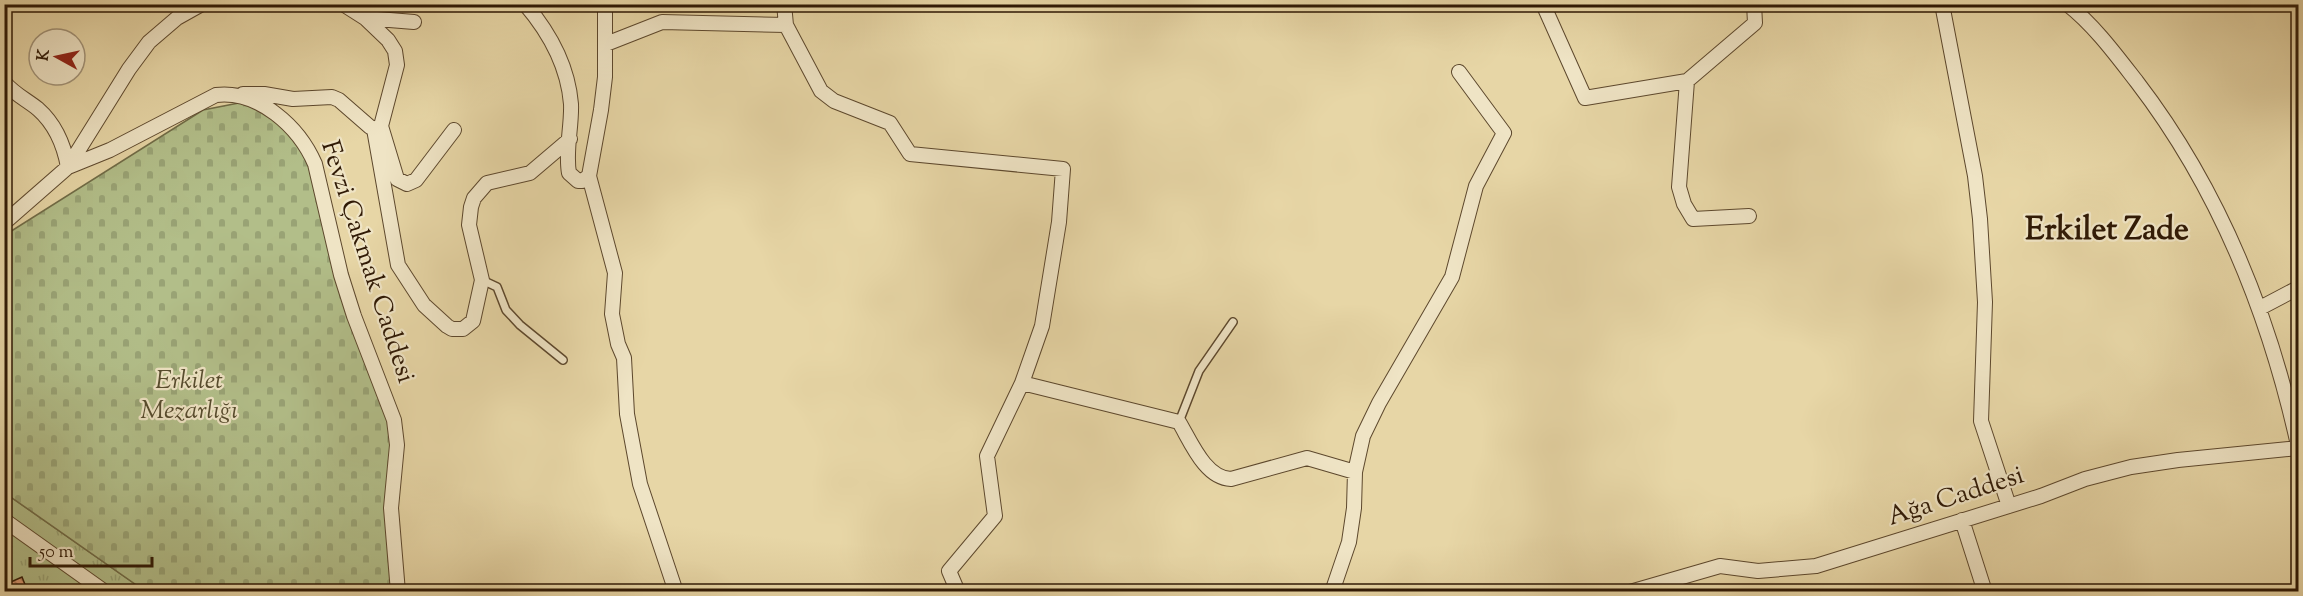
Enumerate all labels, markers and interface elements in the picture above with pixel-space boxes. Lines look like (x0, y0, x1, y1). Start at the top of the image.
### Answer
north arrow (27, 27, 87, 87)
text: K (32, 48, 57, 63)
street label: Fevzi Çakmak Caddesi (310, 136, 424, 388)
district label: Erkilet Zade (2025, 208, 2189, 254)
park label: Erkilet Mezarlığı (140, 363, 238, 430)
street label: Ağa Caddesi (1883, 458, 2029, 536)
scale bar (30, 530, 152, 568)
text: 50 m (38, 540, 74, 566)

